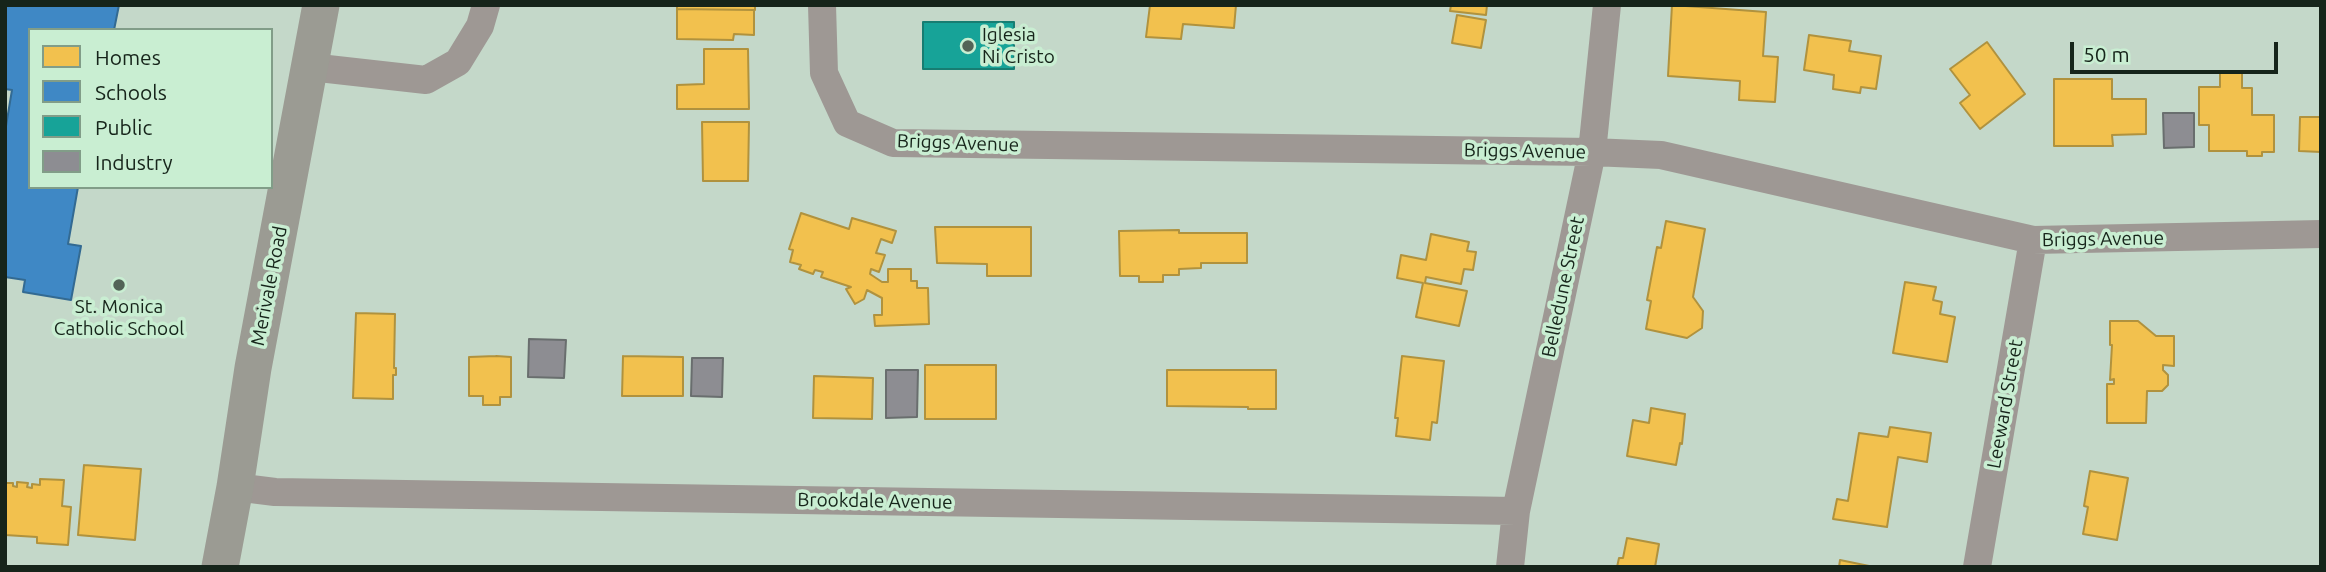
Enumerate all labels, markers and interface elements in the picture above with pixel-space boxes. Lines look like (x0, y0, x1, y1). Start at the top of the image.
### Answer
place label: Iglesia Ni Cristo (982, 24, 1055, 68)
legend (28, 28, 273, 189)
scale bar (2074, 28, 2282, 72)
marker: Iglesia Ni Cristo (960, 38, 976, 54)
text: 50 m (2083, 42, 2130, 66)
text: Homes (95, 45, 161, 69)
text: Schools (95, 80, 167, 104)
text: Public (95, 115, 152, 139)
street label: Briggs Avenue (896, 129, 1020, 157)
street label: Briggs Avenue (1464, 139, 1586, 163)
text: Industry (95, 150, 173, 174)
street label: Belledune Street (1537, 214, 1589, 360)
street label: Merivale Road (246, 224, 292, 348)
street label: Briggs Avenue (2042, 227, 2164, 251)
marker: St. Monica Catholic School (111, 277, 127, 293)
place label: St. Monica Catholic School (54, 296, 184, 340)
street label: Leeward Street (1982, 338, 2028, 470)
street label: Brookdale Avenue (797, 488, 953, 514)

